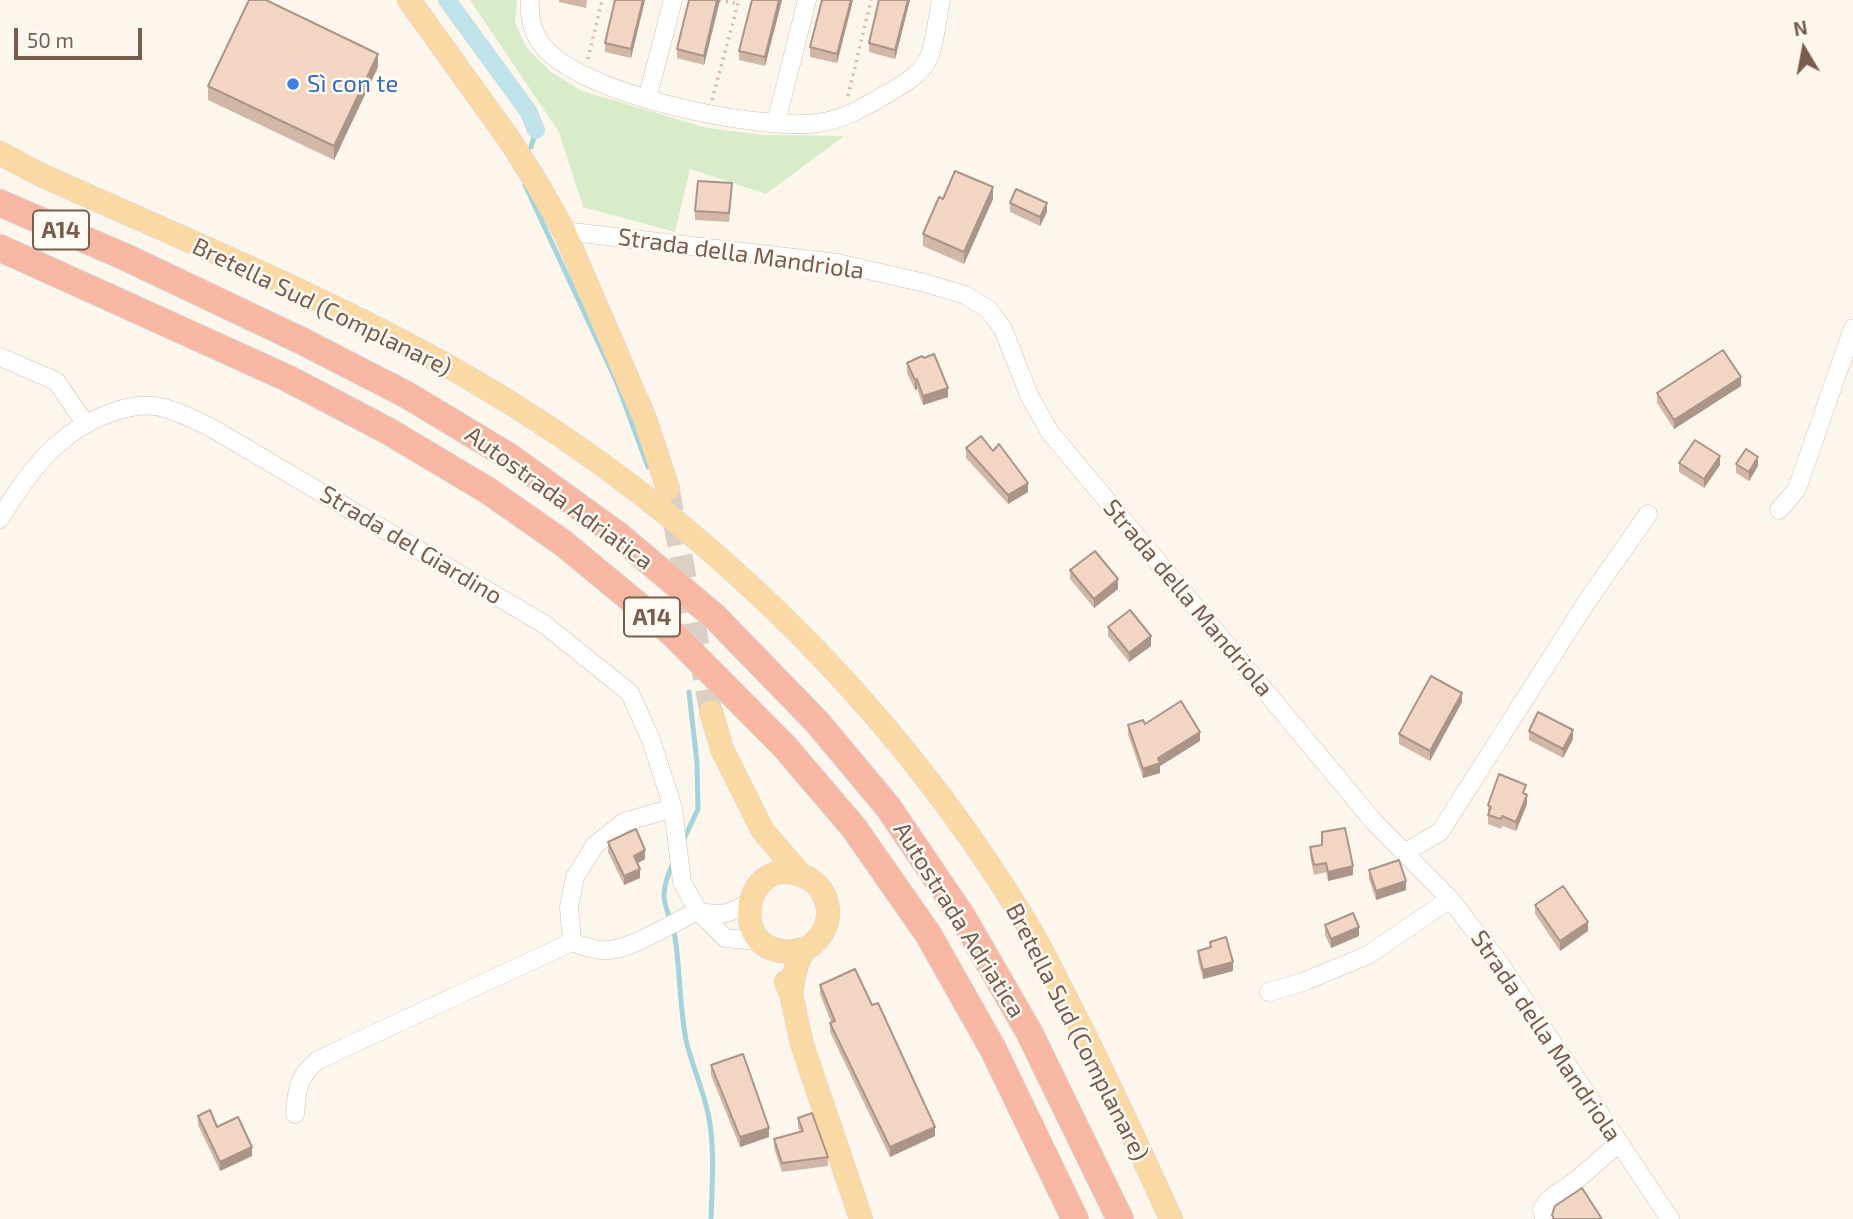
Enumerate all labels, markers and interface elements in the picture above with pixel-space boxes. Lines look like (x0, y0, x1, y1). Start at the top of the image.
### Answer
scale bar (18, 14, 145, 58)
north arrow (1769, 14, 1839, 84)
text: N (1792, 15, 1809, 40)
text: 50 m (27, 27, 74, 52)
place label: Sì con te (307, 70, 398, 98)
marker: Sì con te (285, 76, 301, 92)
road number: A14 (33, 210, 89, 249)
street label: Strada della Mandriola (616, 222, 866, 286)
street label: Bretella Sud (Complanare) (188, 232, 456, 382)
street label: Autostrada Adriatica (459, 420, 659, 576)
street label: Strada del Giardino (315, 479, 507, 611)
street label: Strada della Mandriola (1097, 494, 1279, 702)
road number: A14 (624, 597, 680, 636)
street label: Autostrada Adriatica (887, 817, 1031, 1023)
street label: Bretella Sud (Complanare) (999, 899, 1155, 1165)
street label: Strada della Mandriola (1465, 925, 1627, 1147)

